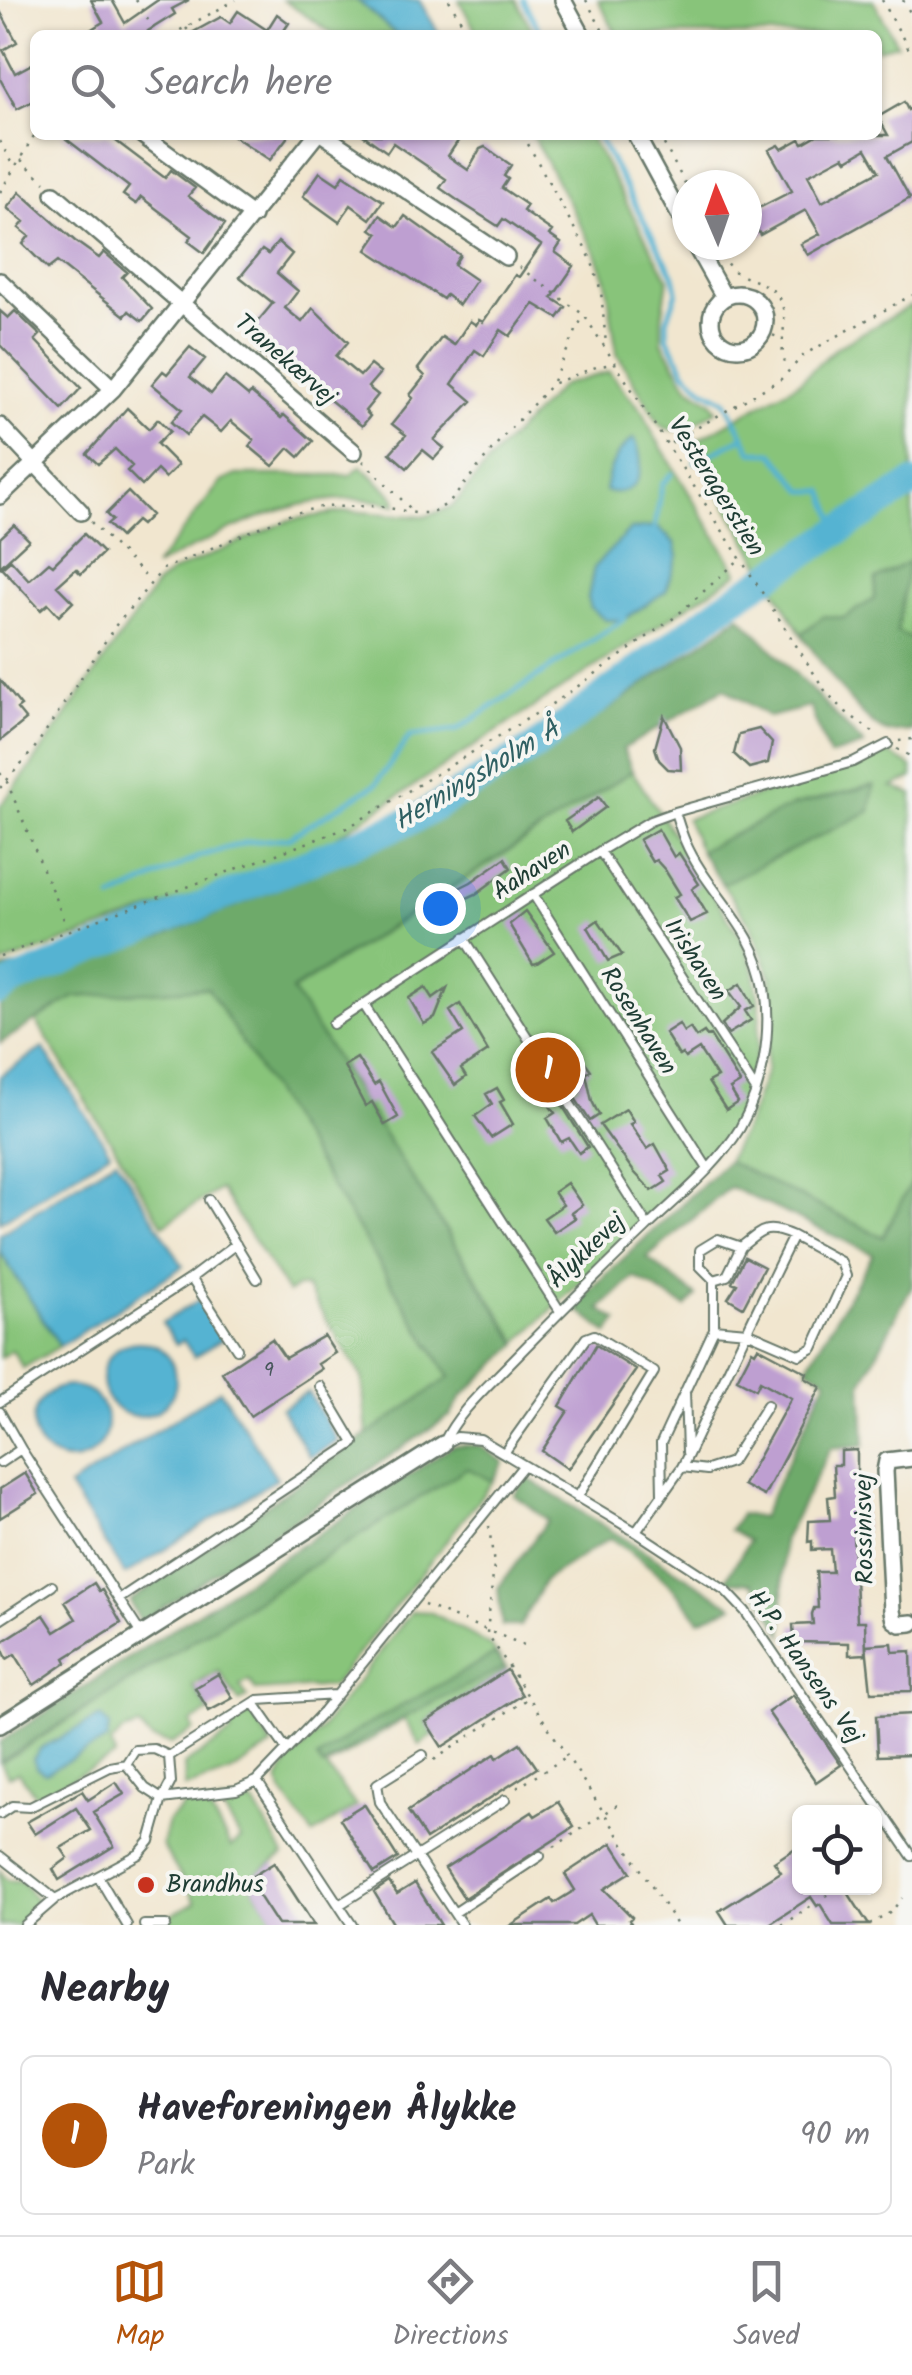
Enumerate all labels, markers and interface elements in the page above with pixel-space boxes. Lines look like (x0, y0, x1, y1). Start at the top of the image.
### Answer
search box (30, 30, 882, 140)
text: Search here (145, 55, 332, 115)
icon: search (65, 58, 120, 113)
north arrow (672, 170, 762, 260)
street label: Tranekærvej (225, 304, 346, 417)
street label: Vesteragerstien (657, 409, 775, 565)
water label: Herningsholm Å (385, 706, 572, 844)
street label: Aahaven (485, 830, 579, 912)
your location (415, 883, 466, 934)
street label: Irishaven (653, 910, 737, 1010)
street label: Rosenhaven (589, 959, 687, 1083)
pin: 1 (516, 1032, 580, 1108)
street label: Ålykkevej (539, 1202, 637, 1299)
house number: 9 (264, 1355, 274, 1387)
street label: Rossinisvej (844, 1471, 886, 1585)
street label: H.P. Hansens Vej (737, 1581, 874, 1754)
map controls (792, 1805, 882, 1895)
button: locate (792, 1805, 882, 1895)
place label: Brandhus (166, 1865, 264, 1905)
marker: Brandhus (135, 1874, 157, 1896)
text: Nearby (40, 1957, 169, 2024)
text: Haveforeningen Ålykke (137, 2080, 516, 2140)
text: 1 (70, 2110, 79, 2161)
text: 90 m (800, 2110, 870, 2161)
text: Park (137, 2140, 195, 2191)
tab: Map (112, 2254, 167, 2359)
tab: Directions (392, 2254, 508, 2359)
tab: Saved (733, 2254, 800, 2359)

